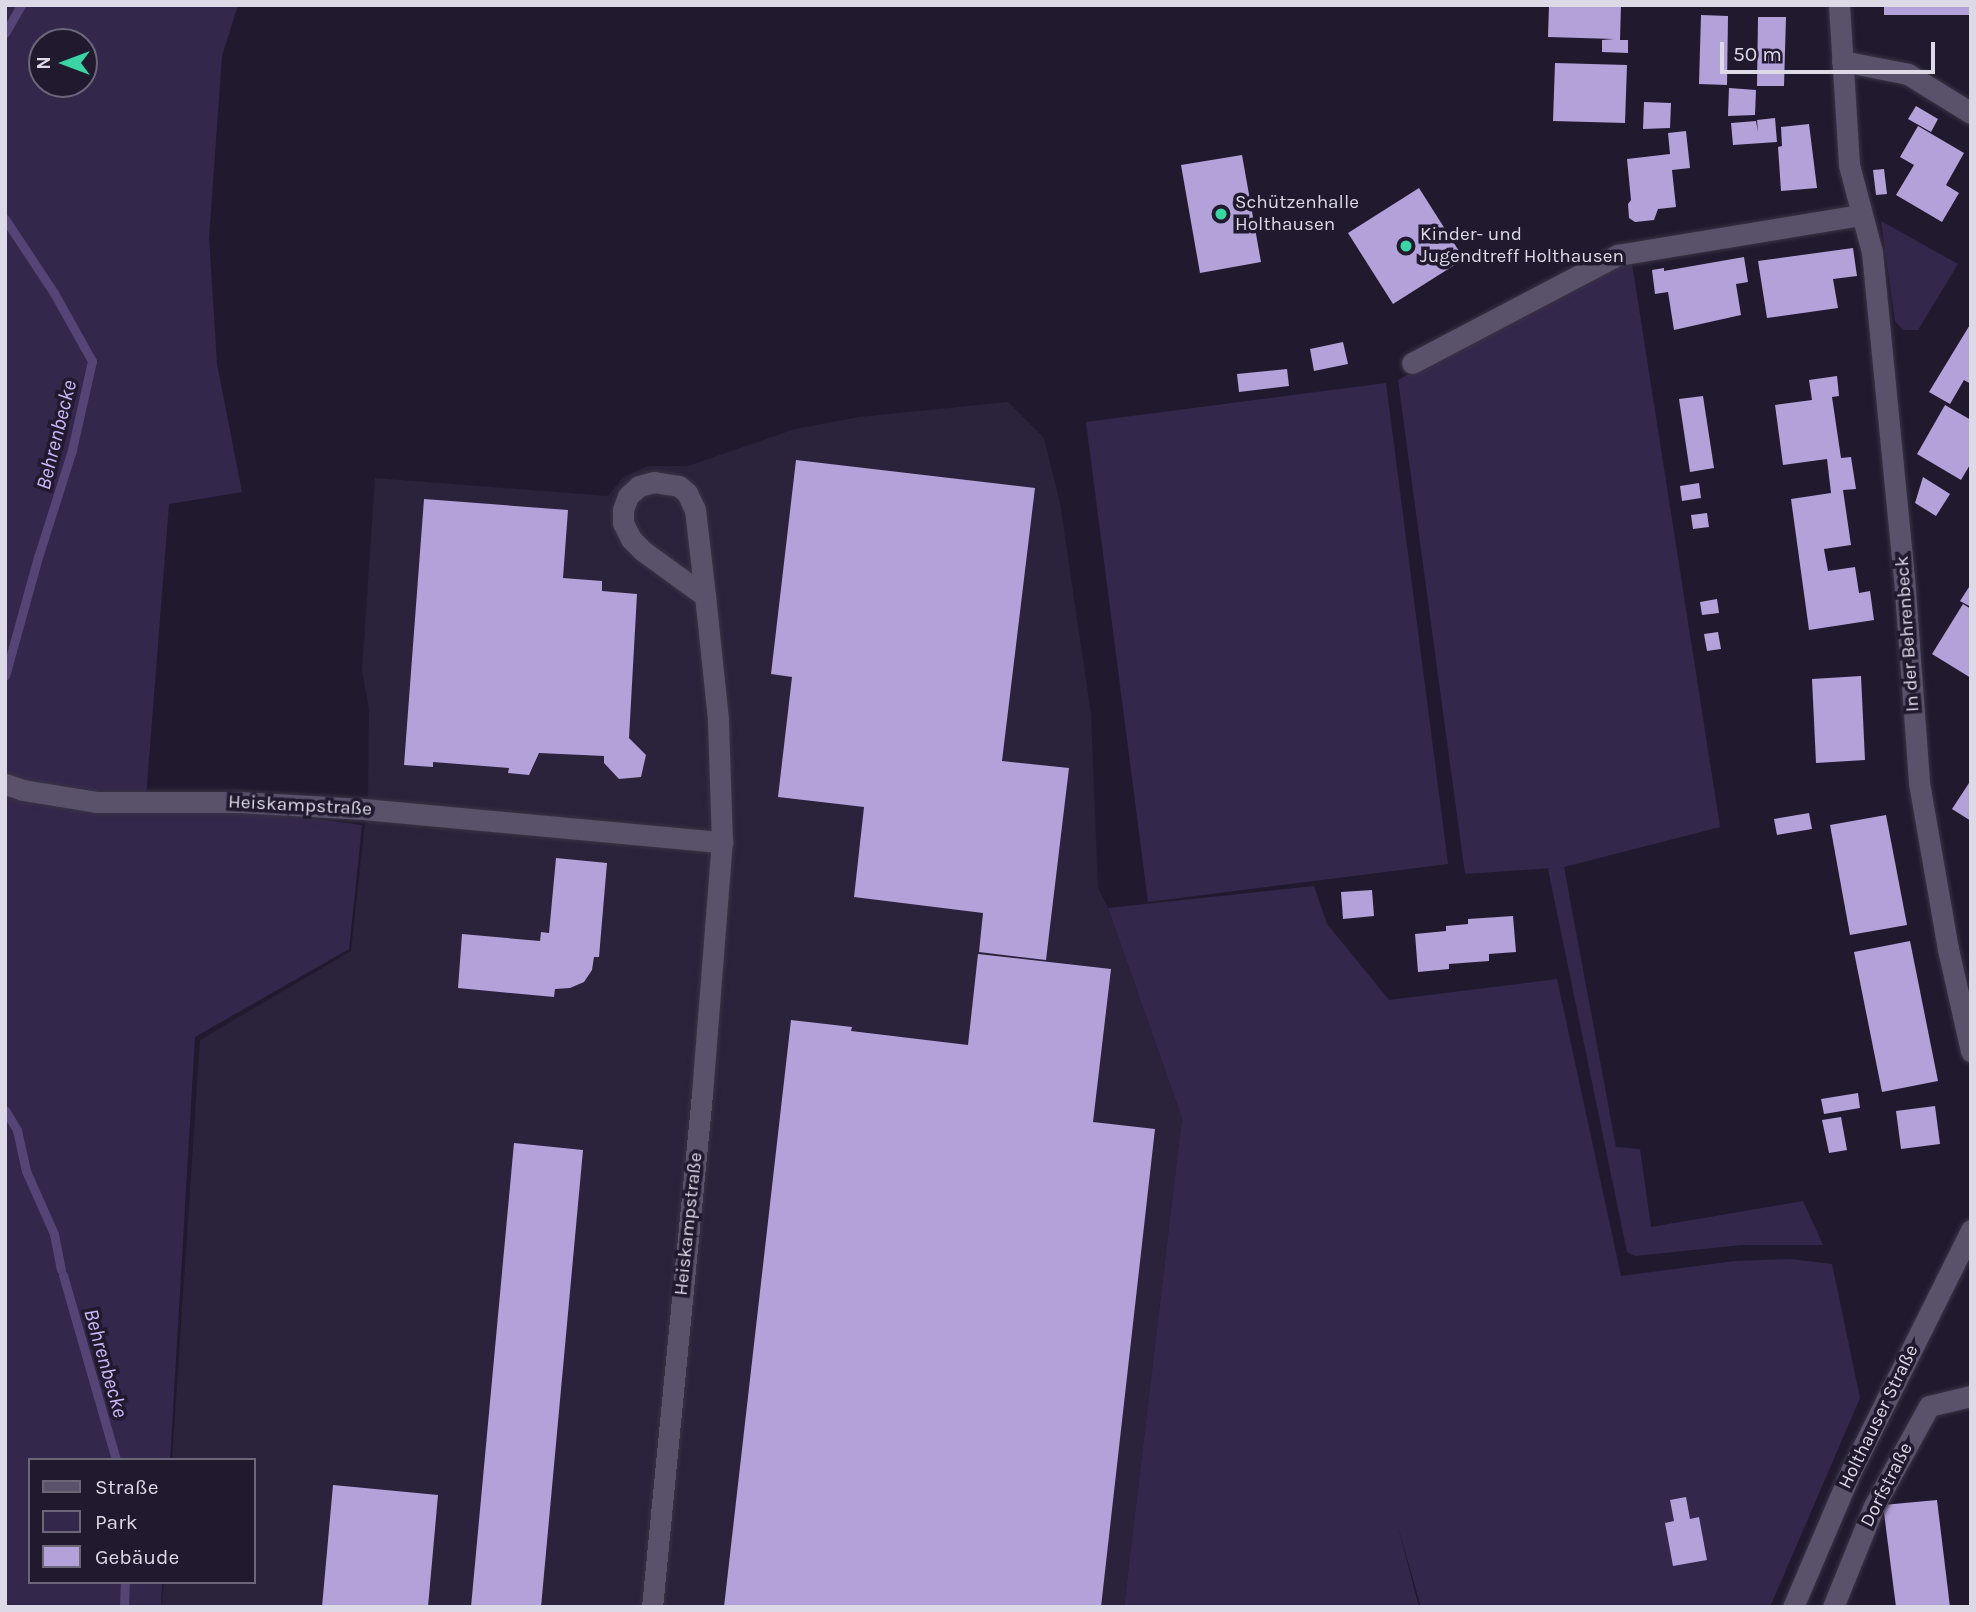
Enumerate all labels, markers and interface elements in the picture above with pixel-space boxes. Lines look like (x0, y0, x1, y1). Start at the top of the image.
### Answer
north arrow (28, 28, 98, 98)
scale bar (1724, 28, 1939, 72)
text: 50 m (1733, 42, 1782, 66)
text: N (33, 56, 55, 70)
place label: Schützenhalle Holthausen (1235, 192, 1359, 236)
marker: Schützenhalle Holthausen (1213, 206, 1229, 222)
place label: Kinder- und Jugendtreff Holthausen (1420, 224, 1624, 268)
marker: Kinder- und Jugendtreff Holthausen (1398, 238, 1414, 254)
water label: Behrenbecke (30, 378, 82, 492)
street label: In der Behrenbeck (1891, 555, 1925, 713)
street label: Heiskampstraße (227, 791, 373, 821)
street label: Heiskampstraße (670, 1151, 708, 1297)
water label: Behrenbecke (78, 1306, 134, 1420)
street label: Holthauser Straße (1834, 1341, 1924, 1493)
street label: Dorfstraße (1856, 1439, 1918, 1531)
legend (28, 1458, 256, 1584)
text: Straße (95, 1475, 158, 1499)
text: Park (95, 1510, 138, 1534)
text: Gebäude (95, 1545, 179, 1569)

